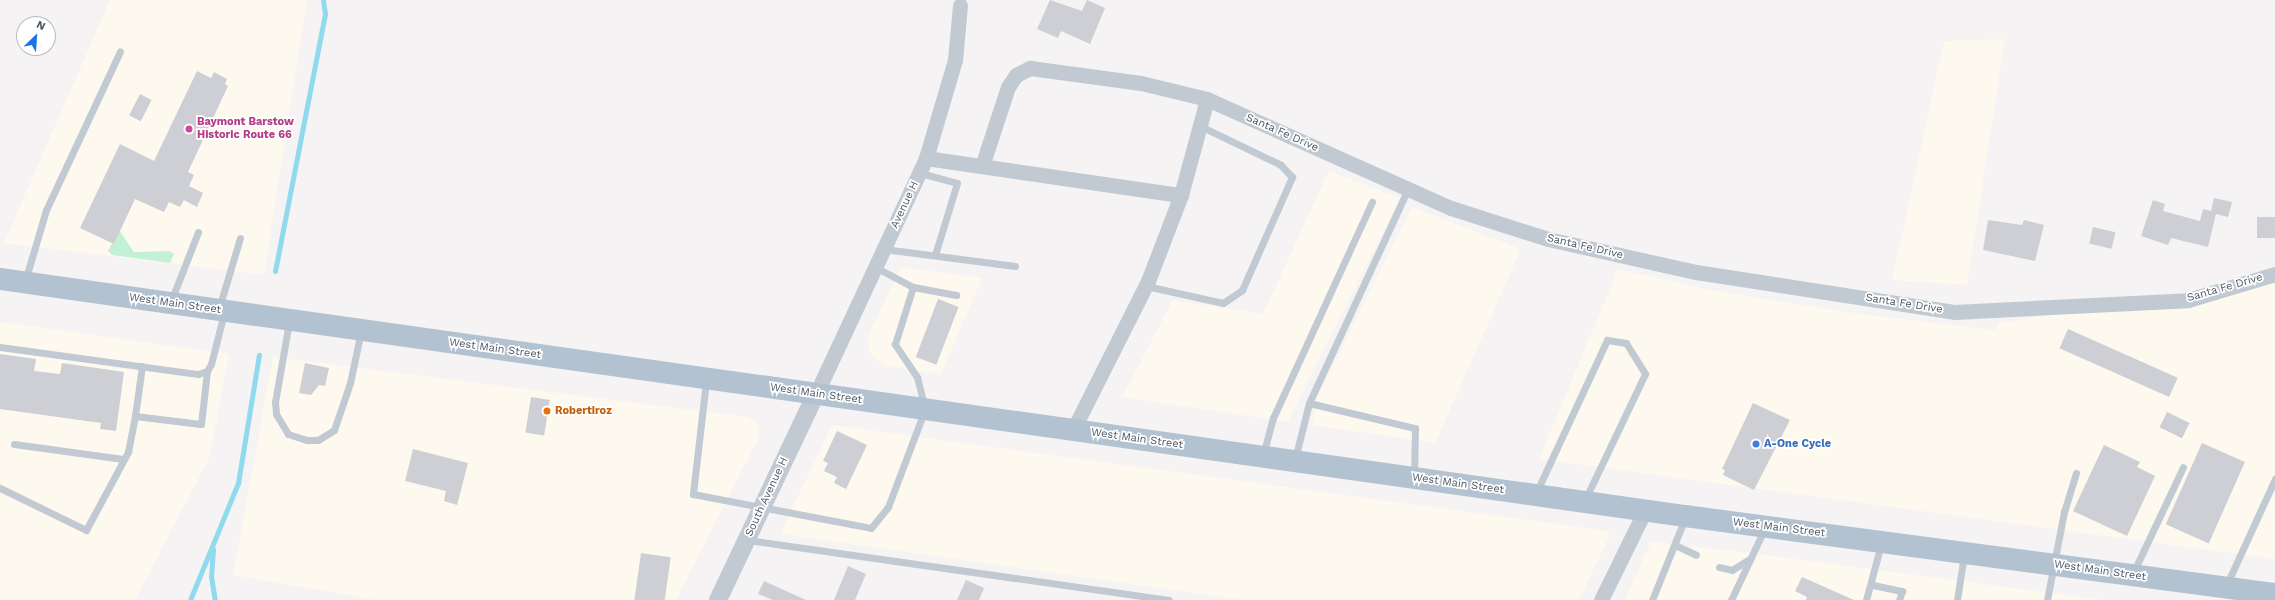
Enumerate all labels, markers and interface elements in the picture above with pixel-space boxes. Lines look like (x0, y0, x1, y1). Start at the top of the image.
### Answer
north arrow (16, 16, 56, 56)
text: N (34, 18, 47, 33)
street label: Santa Fe Drive (1244, 111, 1320, 155)
place label: Baymont Barstow Historic Route 66 (197, 116, 294, 142)
marker: Baymont Barstow Historic Route 66 (184, 124, 194, 134)
street label: Avenue H (888, 179, 922, 231)
street label: Santa Fe Drive (1545, 232, 1625, 262)
street label: Santa Fe Drive (2186, 271, 2264, 305)
street label: West Main Street (128, 291, 222, 317)
street label: Santa Fe Drive (1864, 291, 1944, 317)
street label: West Main Street (448, 336, 542, 362)
street label: West Main Street (769, 381, 863, 407)
place label: Robertiroz (555, 404, 612, 418)
marker: Robertiroz (542, 406, 552, 416)
street label: West Main Street (1090, 426, 1184, 452)
place label: A-One Cycle (1764, 437, 1831, 451)
marker: A-One Cycle (1751, 439, 1761, 449)
street label: South Avenue H (743, 455, 791, 539)
street label: West Main Street (1411, 471, 1505, 497)
street label: West Main Street (1732, 516, 1826, 540)
street label: West Main Street (2053, 558, 2147, 584)

